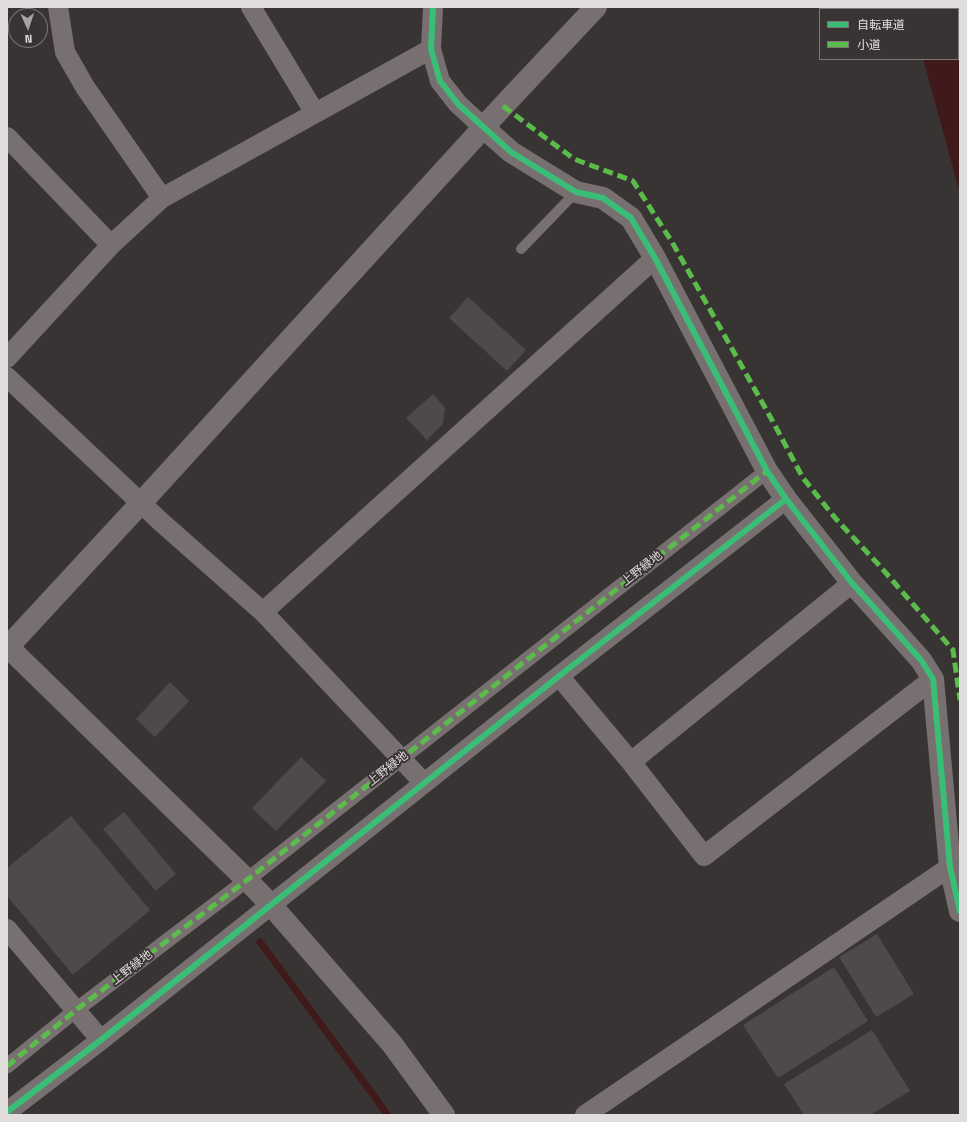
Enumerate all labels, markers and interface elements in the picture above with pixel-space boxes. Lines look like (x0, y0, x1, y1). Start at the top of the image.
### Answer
north arrow (8, 8, 48, 48)
legend (819, 8, 959, 60)
text: 自転車道 (857, 17, 905, 33)
text: N (25, 32, 33, 46)
text: 小道 (857, 37, 881, 53)
street label: 上野緑地 (619, 549, 665, 589)
street label: 上野緑地 (365, 749, 411, 789)
street label: 上野緑地 (108, 948, 156, 988)

